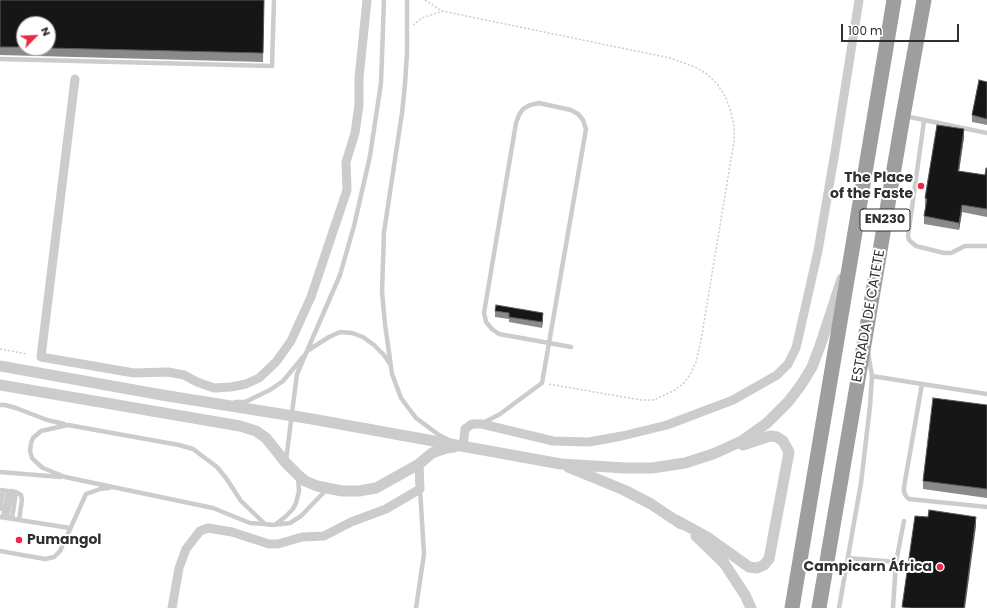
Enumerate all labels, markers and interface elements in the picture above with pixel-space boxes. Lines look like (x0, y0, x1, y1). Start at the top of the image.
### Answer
north arrow (16, 16, 56, 56)
scale bar (843, 16, 961, 42)
text: 100 m (848, 22, 882, 39)
text: N (37, 24, 55, 39)
place label: The Place of the Faste (830, 170, 913, 202)
marker: The Place of the Faste (916, 181, 926, 191)
road number: EN230 (860, 209, 910, 231)
street label: ESTRADA DE CATETE (849, 248, 889, 384)
place label: Pumangol (27, 532, 101, 548)
marker: Pumangol (14, 535, 24, 545)
place label: Campicarn África (804, 559, 932, 575)
marker: Campicarn África (935, 562, 945, 572)

